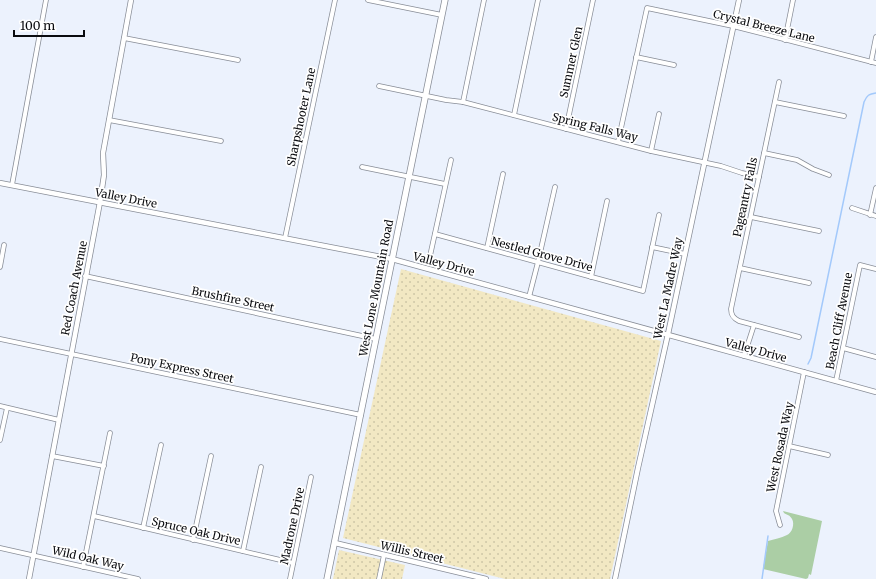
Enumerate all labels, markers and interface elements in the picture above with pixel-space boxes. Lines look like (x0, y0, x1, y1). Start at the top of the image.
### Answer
street label: Crystal Breeze Lane (712, 7, 817, 45)
scale bar (14, 12, 84, 38)
text: 100 m (20, 18, 55, 33)
street label: Summer Glen (557, 24, 586, 99)
street label: Sharpshooter Lane (284, 66, 318, 168)
street label: Spring Falls Way (551, 110, 640, 145)
street label: Pageantry Falls (730, 156, 760, 238)
street label: Valley Drive (93, 185, 158, 211)
street label: West Lone Mountain Road (356, 218, 396, 359)
street label: Nestled Grove Drive (490, 234, 594, 274)
street label: West La Madre Way (650, 235, 686, 341)
street label: Red Coach Avenue (58, 239, 90, 337)
street label: Valley Drive (411, 249, 476, 279)
street label: Beach Cliff Avenue (823, 271, 855, 371)
street label: Brushfire Street (190, 283, 276, 315)
street label: Valley Drive (723, 335, 788, 365)
street label: Pony Express Street (129, 350, 236, 386)
street label: West Rosada Way (763, 400, 797, 494)
street label: Madrone Drive (277, 486, 307, 566)
street label: Spruce Oak Drive (150, 514, 242, 548)
street label: Willis Street (378, 538, 446, 566)
street label: Wild Oak Way (50, 543, 126, 573)

